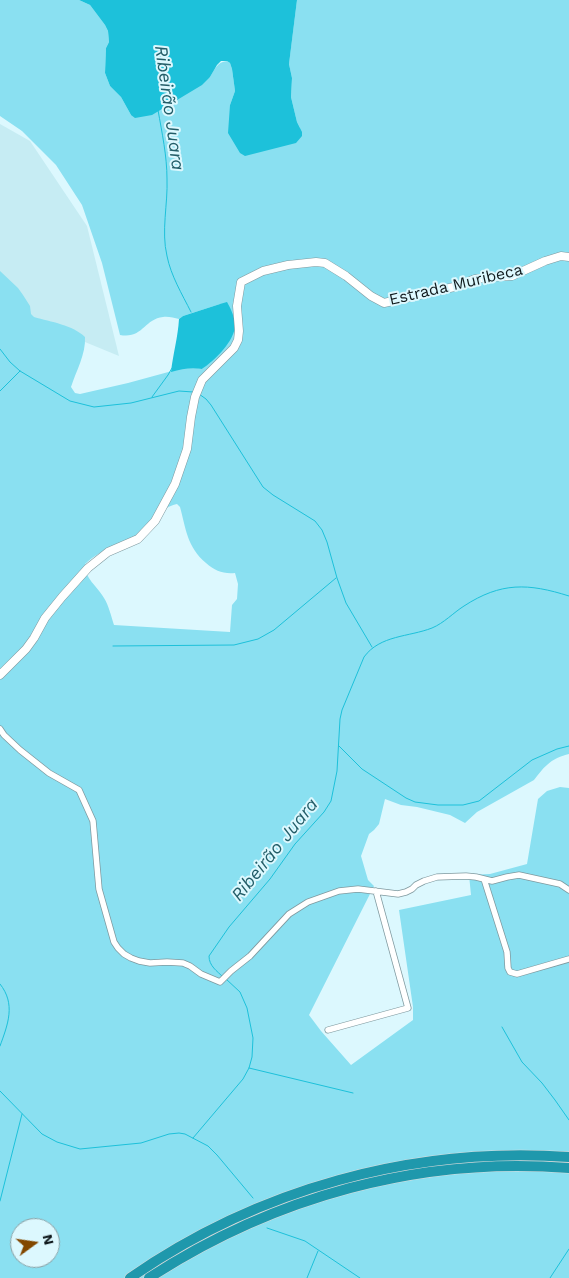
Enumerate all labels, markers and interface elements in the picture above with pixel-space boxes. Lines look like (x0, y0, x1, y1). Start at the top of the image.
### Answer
water label: Ribeirão Juara (150, 44, 188, 172)
street label: Estrada Muribeca (387, 260, 525, 310)
water label: Ribeirão Juara (227, 794, 323, 906)
north arrow (10, 1218, 60, 1268)
text: N (40, 1233, 58, 1247)

